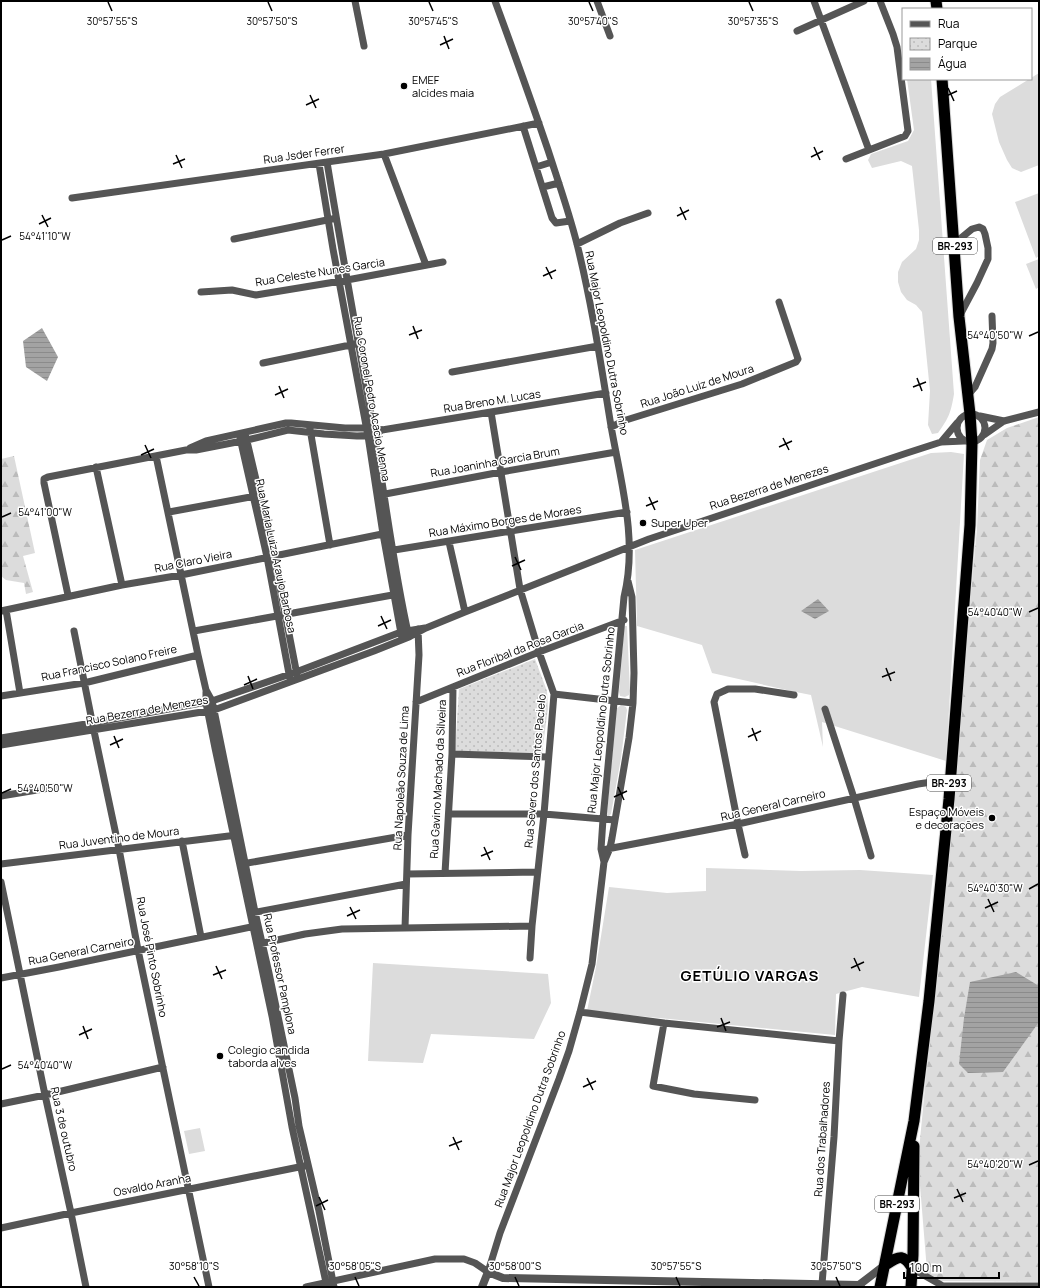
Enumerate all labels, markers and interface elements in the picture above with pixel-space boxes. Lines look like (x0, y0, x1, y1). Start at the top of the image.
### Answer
legend (902, 8, 1032, 80)
text: 30°57'55"S (87, 14, 137, 28)
text: 30°57'50"S (246, 14, 298, 28)
text: 30°57'45"S (408, 14, 458, 28)
text: 30°57'40"S (568, 14, 618, 28)
text: 30°57'35"S (728, 14, 778, 28)
text: Rua (938, 15, 959, 32)
text: Parque (938, 35, 977, 52)
text: Água (938, 55, 967, 72)
place label: EMEF alcides maia (412, 72, 474, 100)
marker: EMEF alcides maia (399, 81, 409, 91)
street label: Rua Jsder Ferrer (262, 140, 345, 167)
text: 54°41'10"W (19, 229, 71, 243)
road number: BR-293 (933, 238, 977, 254)
street label: Rua Major Leopoldino Dutra Sobrinho (582, 250, 633, 437)
street label: Rua Celeste Nunes Garcia (254, 254, 386, 289)
street label: Rua Coronel Pedro Acacio Menna (351, 315, 394, 483)
text: 54°40'50"W (967, 328, 1023, 342)
street label: Rua João Luiz de Moura (638, 360, 755, 411)
street label: Rua Breno M. Lucas (442, 385, 542, 416)
street label: Rua Joaninha Garcia Brum (429, 443, 561, 480)
street label: Rua Bezerra de Menezes (708, 460, 830, 513)
street label: Rua Maria Luiza Araujo Barbosa (253, 478, 300, 634)
street label: Rua Máximo Borges de Moraes (428, 501, 583, 540)
text: 54°41'00"W (18, 505, 72, 519)
place label: Super Uper (651, 515, 708, 530)
marker: Super Uper (638, 518, 648, 528)
street label: Rua Claro Vieira (153, 546, 233, 575)
text: 54°40'40"W (968, 605, 1023, 619)
street label: Rua Floribal da Rosa Garcia (454, 617, 586, 680)
street label: Rua Major Leopoldino Dutra Sobrinho (583, 626, 618, 814)
street label: Rua Francisco Solano Freire (40, 641, 179, 684)
street label: Rua Bezerra de Menezes (85, 691, 209, 728)
street label: Rua Severo dos Santos Pacielo (520, 693, 549, 849)
street label: Rua Gavino Machado da Silveira (426, 699, 449, 859)
street label: Rua Napoleão Souza de Lima (389, 705, 412, 851)
road number: BR-293 (927, 775, 971, 791)
text: 54°40'50"W (17, 781, 73, 795)
street label: Rua General Carneiro (719, 785, 827, 824)
place label: Espaço Móveis e decorações (909, 804, 984, 832)
marker: Espaço Móveis e decorações (987, 813, 997, 823)
street label: Rua Juventino de Moura (58, 823, 180, 852)
text: 54°40'30"W (967, 881, 1023, 895)
street label: Rua José Pinto Sobrinho (133, 895, 172, 1019)
street label: Rua Professor Pamplona (260, 912, 301, 1036)
street label: Rua General Carneiro (27, 933, 135, 968)
district label: GETÚLIO VARGAS (681, 965, 819, 986)
street label: Rua Major Leopoldino Dutra Sobrinho (490, 1028, 569, 1209)
place label: Colegio candida taborda alves (228, 1042, 310, 1070)
marker: Colegio candida taborda alves (215, 1051, 225, 1061)
text: 54°40'40"W (18, 1058, 73, 1072)
street label: Rua dos Trabalhadores (810, 1081, 833, 1197)
street label: Rua 3 de outubro (47, 1085, 82, 1173)
text: 54°40'20"W (967, 1157, 1023, 1171)
street label: Osvaldo Aranha (112, 1170, 192, 1199)
road number: BR-293 (875, 1196, 919, 1212)
scale bar (904, 1254, 999, 1280)
text: 30°58'10"S (169, 1259, 219, 1273)
text: 30°58'05"S (329, 1259, 381, 1273)
text: 30°58'00"S (489, 1259, 541, 1273)
text: 30°57'55"S (651, 1259, 701, 1273)
text: 30°57'50"S (810, 1259, 862, 1273)
text: 100 m (910, 1259, 942, 1276)

